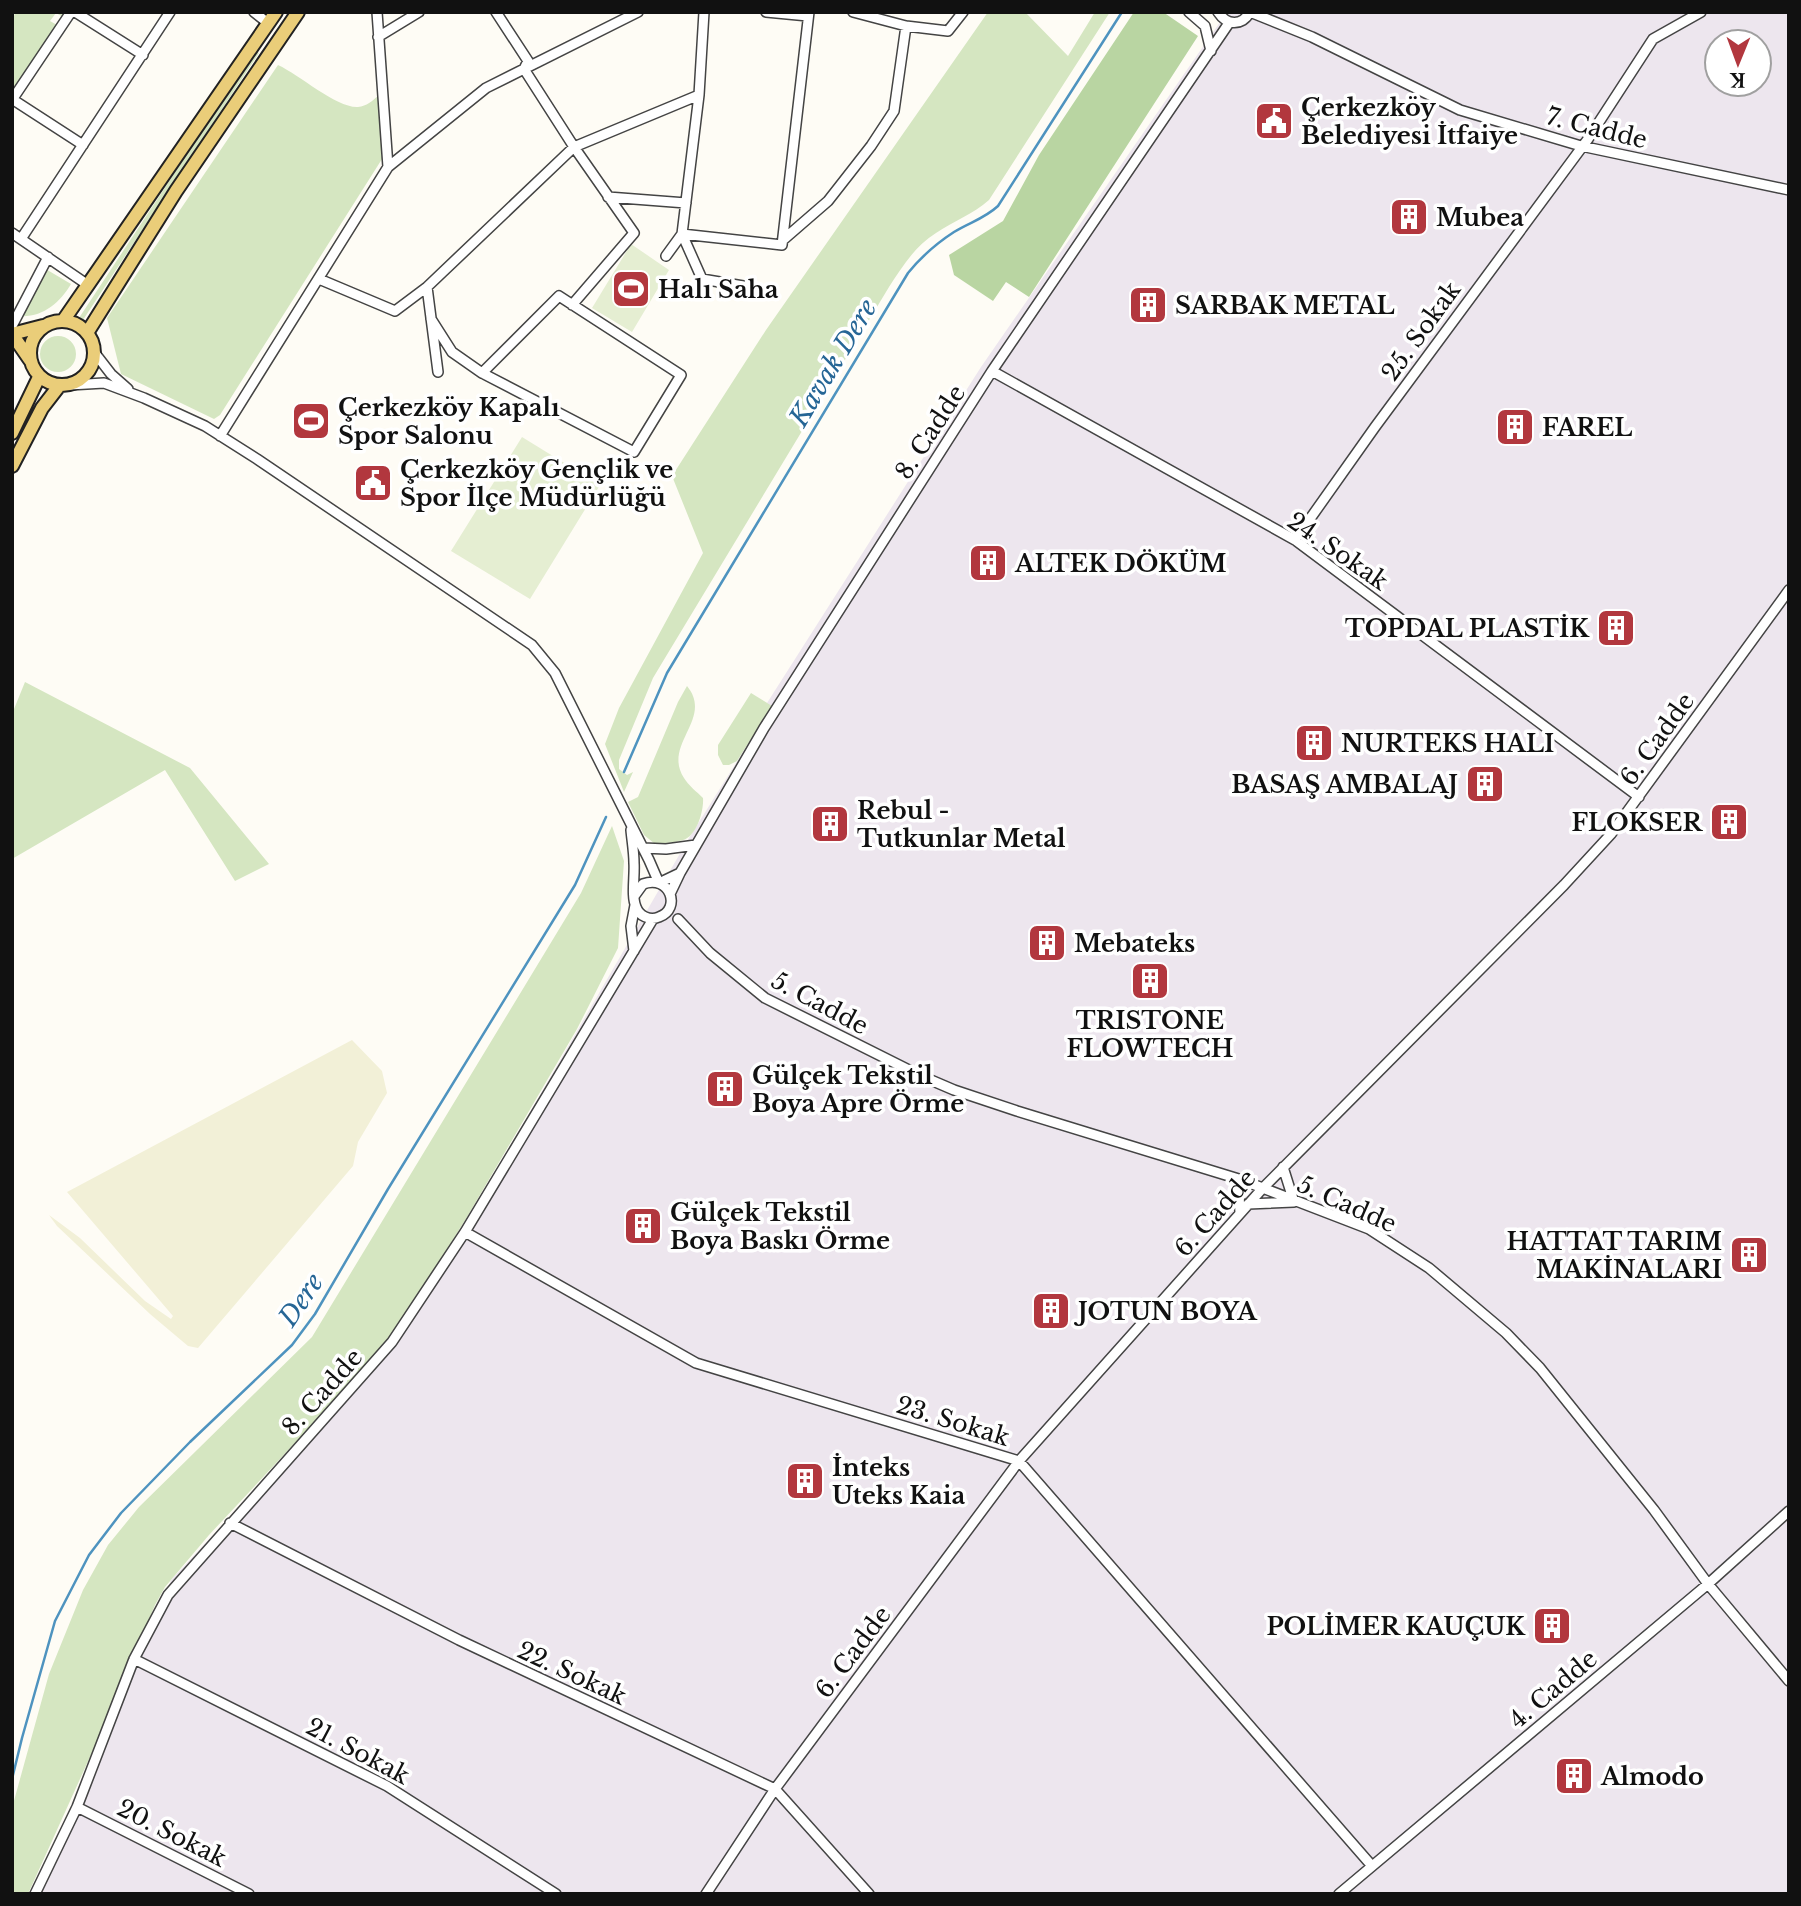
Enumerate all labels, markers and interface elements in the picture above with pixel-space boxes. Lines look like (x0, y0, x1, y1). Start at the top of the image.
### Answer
north arrow (1703, 28, 1773, 98)
text: K (1728, 68, 1746, 91)
place label: Çerkezköy Belediyesi İtfaiye (1301, 93, 1518, 150)
public building icon: Çerkezköy Belediyesi İtfaiye (1253, 100, 1295, 142)
street label: 7. Cadde (1544, 102, 1650, 154)
building icon: Mubea (1388, 196, 1430, 238)
place label: Mubea (1436, 203, 1524, 232)
sports icon: Halı Saha (610, 268, 652, 310)
place label: Halı Saha (658, 275, 779, 304)
street label: 25. Sokak (1375, 276, 1467, 386)
building icon: SARBAK METAL (1127, 284, 1169, 326)
place label: SARBAK METAL (1175, 291, 1395, 320)
water label: Kavak Dere (782, 293, 884, 433)
street label: 8. Cadde (889, 379, 971, 485)
place label: Çerkezköy Kapalı Spor Salonu (338, 393, 560, 450)
sports icon: Çerkezköy Kapalı Spor Salonu (290, 400, 332, 442)
building icon: FAREL (1494, 406, 1536, 448)
place label: FAREL (1542, 413, 1632, 442)
place label: Çerkezköy Gençlik ve Spor İlçe Müdürlüğü (400, 455, 673, 512)
public building icon: Çerkezköy Gençlik ve Spor İlçe Müdürlüğü (352, 462, 394, 504)
street label: 24. Sokak (1282, 506, 1394, 596)
building icon: ALTEK DÖKÜM (967, 542, 1009, 584)
place label: ALTEK DÖKÜM (1014, 549, 1226, 578)
building icon: TOPDAL PLASTİK (1595, 607, 1637, 649)
place label: TOPDAL PLASTİK (1345, 613, 1590, 643)
street label: 6. Cadde (1614, 687, 1700, 791)
building icon: NURTEKS HALI (1293, 722, 1335, 764)
place label: NURTEKS HALI (1341, 729, 1554, 758)
building icon: BASAŞ AMBALAJ (1464, 763, 1506, 805)
place label: BASAŞ AMBALAJ (1231, 770, 1458, 799)
place label: Rebul - Tutkunlar Metal (857, 796, 1066, 853)
building icon: FLOKSER (1708, 801, 1750, 843)
building icon: Rebul - Tutkunlar Metal (809, 803, 851, 845)
place label: FLOKSER (1571, 808, 1703, 837)
building icon: Mebateks (1026, 922, 1068, 964)
place label: Mebateks (1074, 929, 1195, 958)
building icon: TRISTONE FLOWTECH (1129, 960, 1171, 1002)
street label: 5. Cadde (767, 965, 873, 1041)
place label: TRISTONE FLOWTECH (1067, 1006, 1233, 1063)
place label: Gülçek Tekstil Boya Apre Örme (752, 1061, 964, 1118)
building icon: Gülçek Tekstil Boya Apre Örme (704, 1068, 746, 1110)
street label: 6. Cadde (1168, 1163, 1262, 1263)
street label: 5. Cadde (1293, 1169, 1401, 1239)
place label: Gülçek Tekstil Boya Baskı Örme (670, 1198, 890, 1255)
building icon: Gülçek Tekstil Boya Baskı Örme (622, 1205, 664, 1247)
place label: HATTAT TARIM MAKİNALARI (1507, 1227, 1722, 1284)
building icon: HATTAT TARIM MAKİNALARI (1728, 1234, 1770, 1276)
water label: Dere (271, 1267, 330, 1333)
building icon: JOTUN BOYA (1030, 1290, 1072, 1332)
place label: JOTUN BOYA (1073, 1297, 1258, 1326)
street label: 8. Cadde (276, 1343, 368, 1441)
street label: 23. Sokak (893, 1390, 1013, 1452)
place label: İnteks Uteks Kaia (832, 1452, 965, 1510)
building icon: İnteks Uteks Kaia (784, 1460, 826, 1502)
street label: 6. Cadde (809, 1600, 897, 1704)
building icon: POLİMER KAUÇUK (1531, 1605, 1573, 1647)
place label: POLİMER KAUÇUK (1266, 1611, 1526, 1641)
street label: 22. Sokak (513, 1635, 631, 1711)
street label: 4. Cadde (1503, 1644, 1603, 1734)
street label: 21. Sokak (301, 1712, 415, 1790)
building icon: Almodo (1553, 1755, 1595, 1797)
place label: Almodo (1600, 1762, 1704, 1791)
street label: 20. Sokak (113, 1793, 232, 1873)

